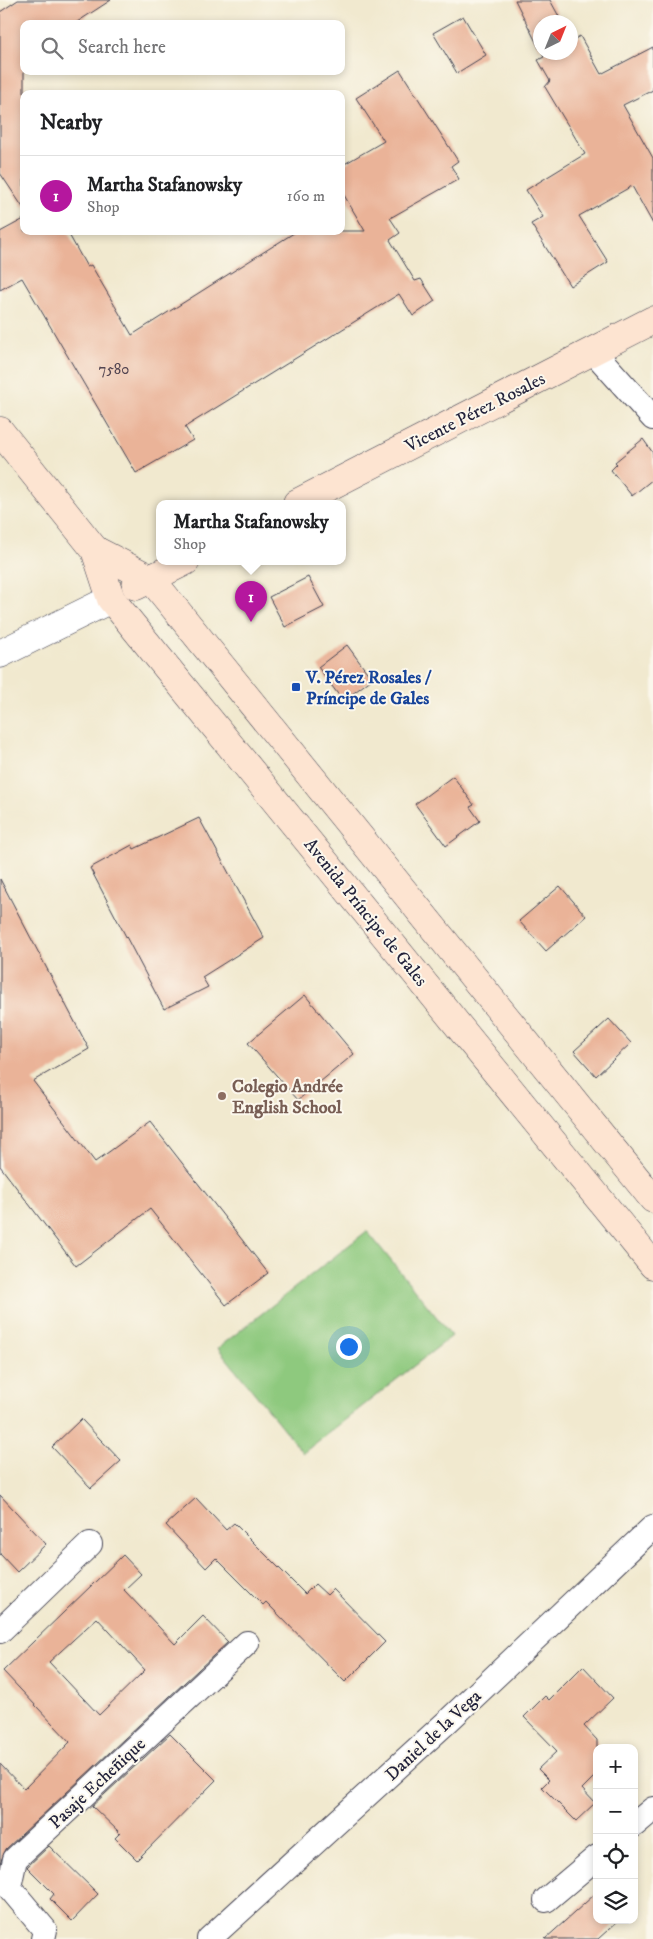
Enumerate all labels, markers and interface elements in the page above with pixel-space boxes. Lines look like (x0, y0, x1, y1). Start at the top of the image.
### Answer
north arrow (533, 15, 578, 60)
search box (20, 20, 345, 75)
icon: search (38, 34, 66, 62)
text: Search here (78, 36, 166, 59)
text: Nearby (40, 110, 102, 136)
text: Martha Stafanowsky (87, 174, 242, 197)
text: 1 (53, 186, 59, 206)
text: 160 m (287, 186, 325, 206)
text: Shop (87, 197, 120, 217)
house number: 7580 (99, 360, 129, 379)
street label: Vicente Pérez Rosales (401, 368, 549, 458)
popup (156, 500, 346, 565)
text: Martha Stafanowsky (174, 511, 328, 534)
text: Shop (174, 534, 206, 554)
pin: 1 (235, 581, 267, 622)
place label: V. Pérez Rosales / Príncipe de Gales (305, 667, 432, 710)
marker: V. Pérez Rosales / Príncipe de Gales (290, 681, 302, 693)
street label: Avenida Príncipe de Gales (299, 834, 432, 991)
place label: Colegio Andrée English School (232, 1076, 343, 1119)
marker: Colegio Andrée English School (216, 1090, 228, 1102)
your location (336, 1334, 362, 1360)
street label: Daniel de la Vega (381, 1685, 487, 1786)
street label: Pasaje Echeñique (45, 1733, 150, 1834)
map controls (593, 1744, 638, 1924)
button: + (593, 1744, 638, 1789)
button: − (593, 1789, 638, 1834)
button: locate (593, 1834, 638, 1879)
button: layers (593, 1879, 638, 1924)

